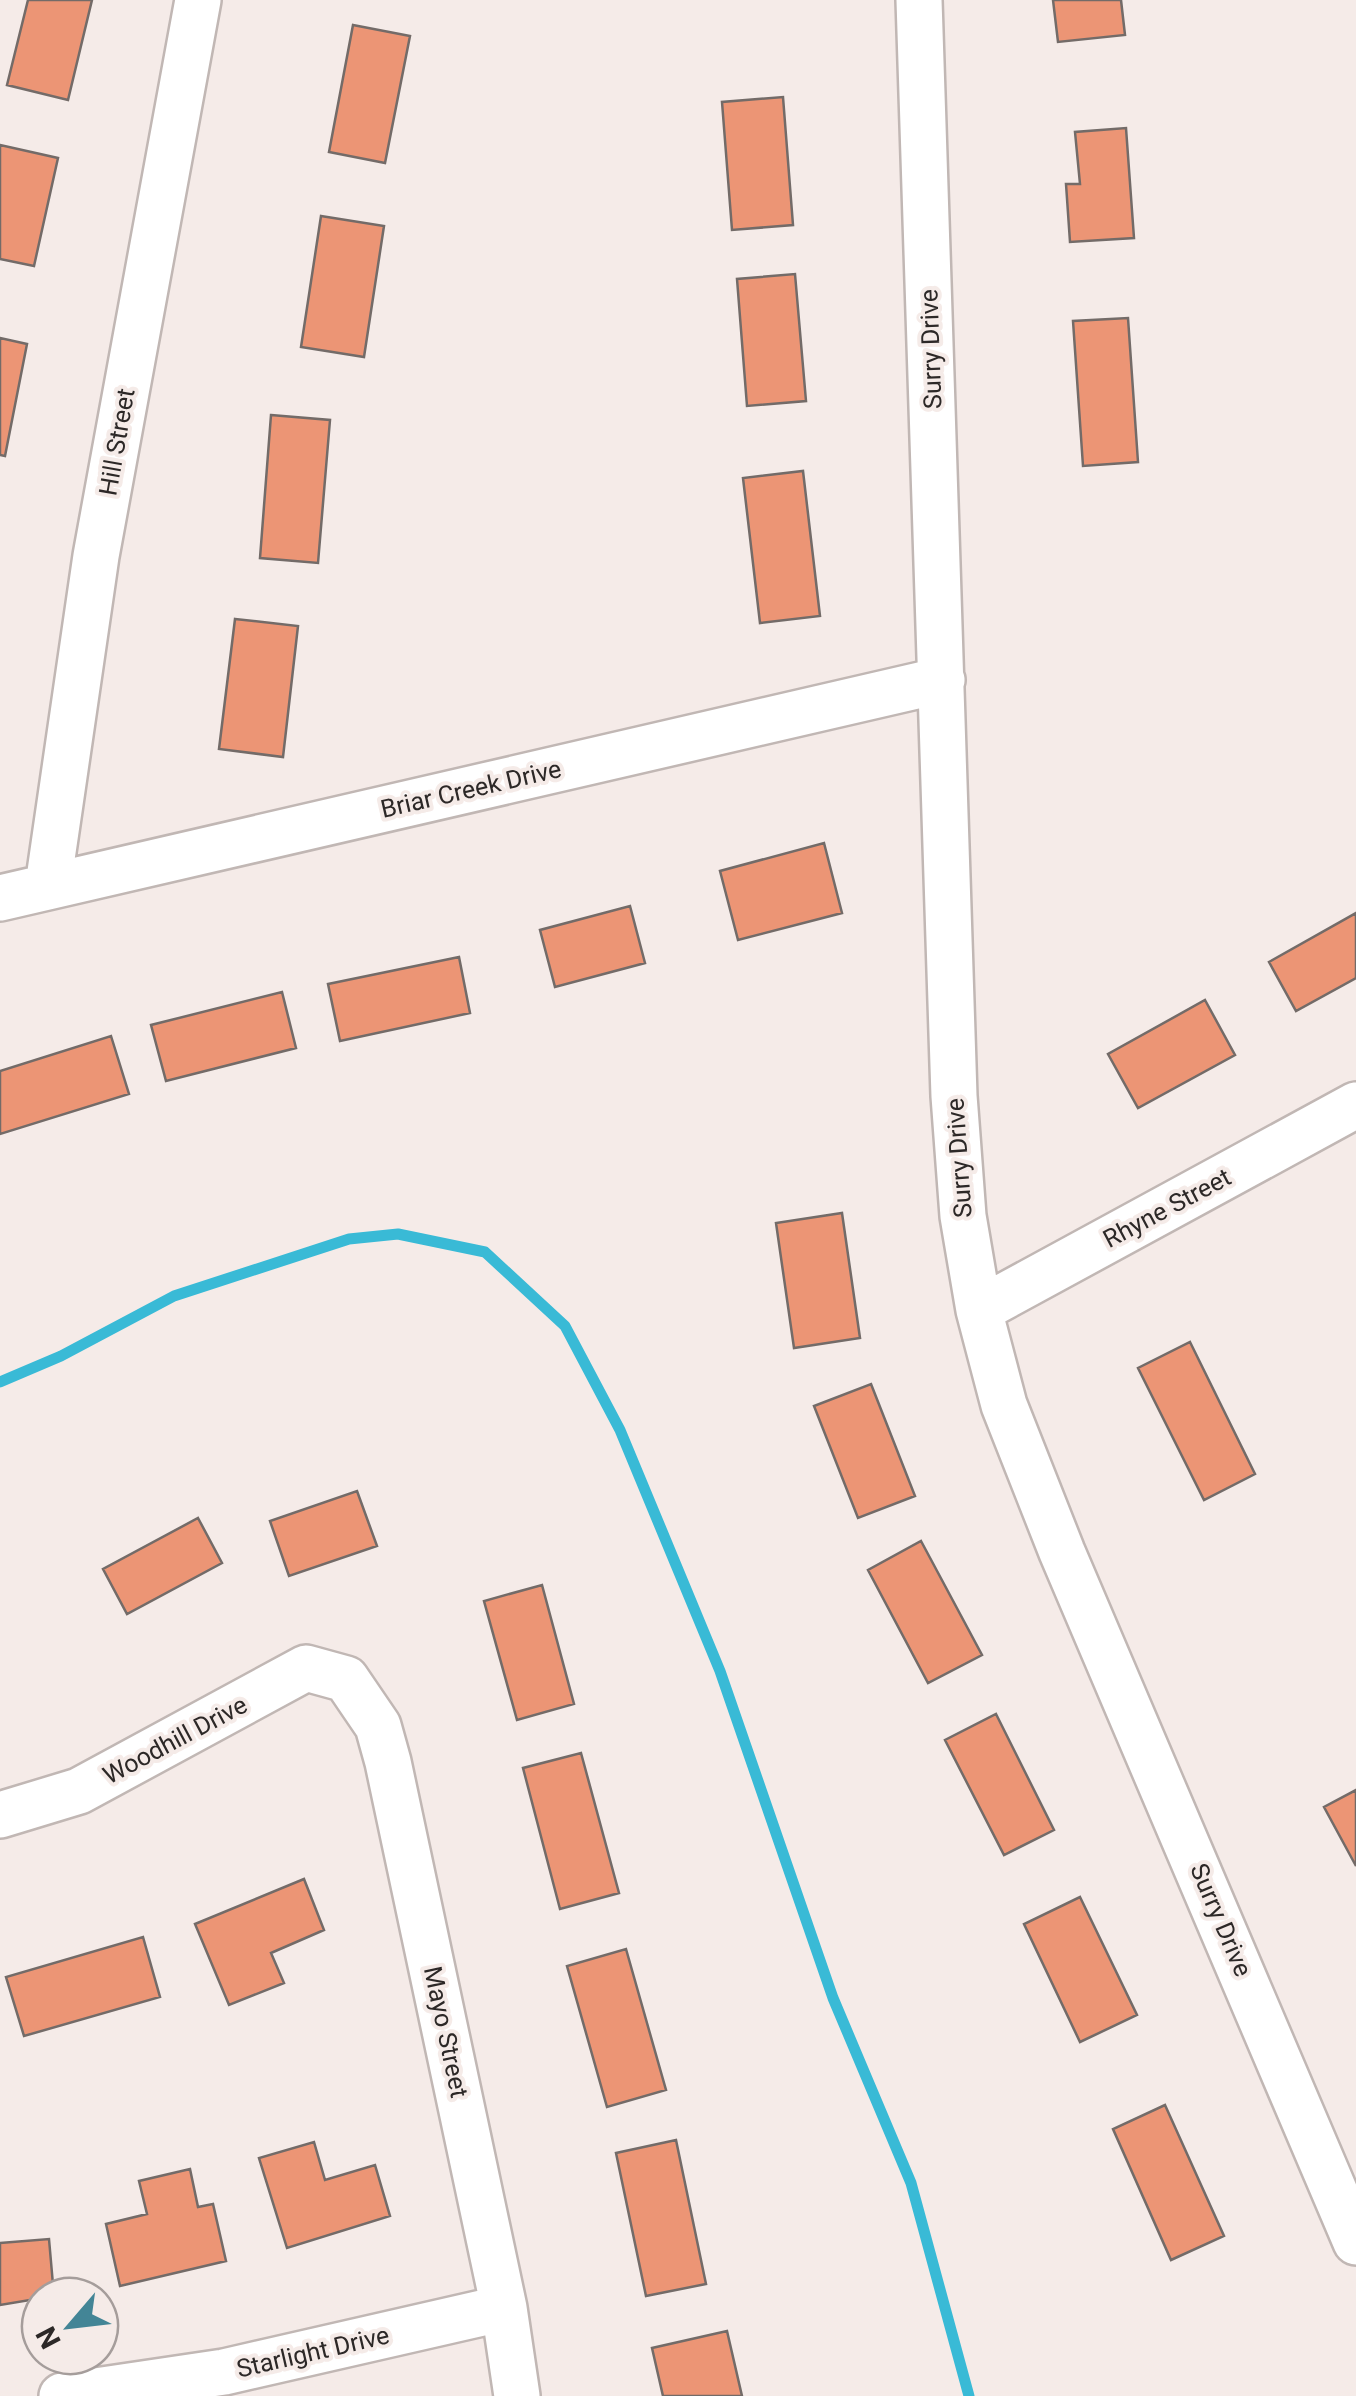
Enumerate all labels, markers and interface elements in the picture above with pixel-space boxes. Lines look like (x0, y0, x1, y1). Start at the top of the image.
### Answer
street label: Surry Drive (914, 289, 948, 409)
street label: Hill Street (93, 386, 141, 498)
street label: Briar Creek Drive (378, 754, 564, 824)
street label: Surry Drive (940, 1097, 978, 1219)
street label: Rhyne Street (1098, 1162, 1236, 1254)
street label: Woodhill Drive (98, 1690, 252, 1790)
street label: Surry Drive (1184, 1859, 1258, 1981)
street label: Mayo Street (418, 1964, 474, 2100)
north arrow (20, 2276, 120, 2376)
street label: Starlight Drive (234, 2320, 392, 2384)
text: N (29, 2321, 68, 2354)

